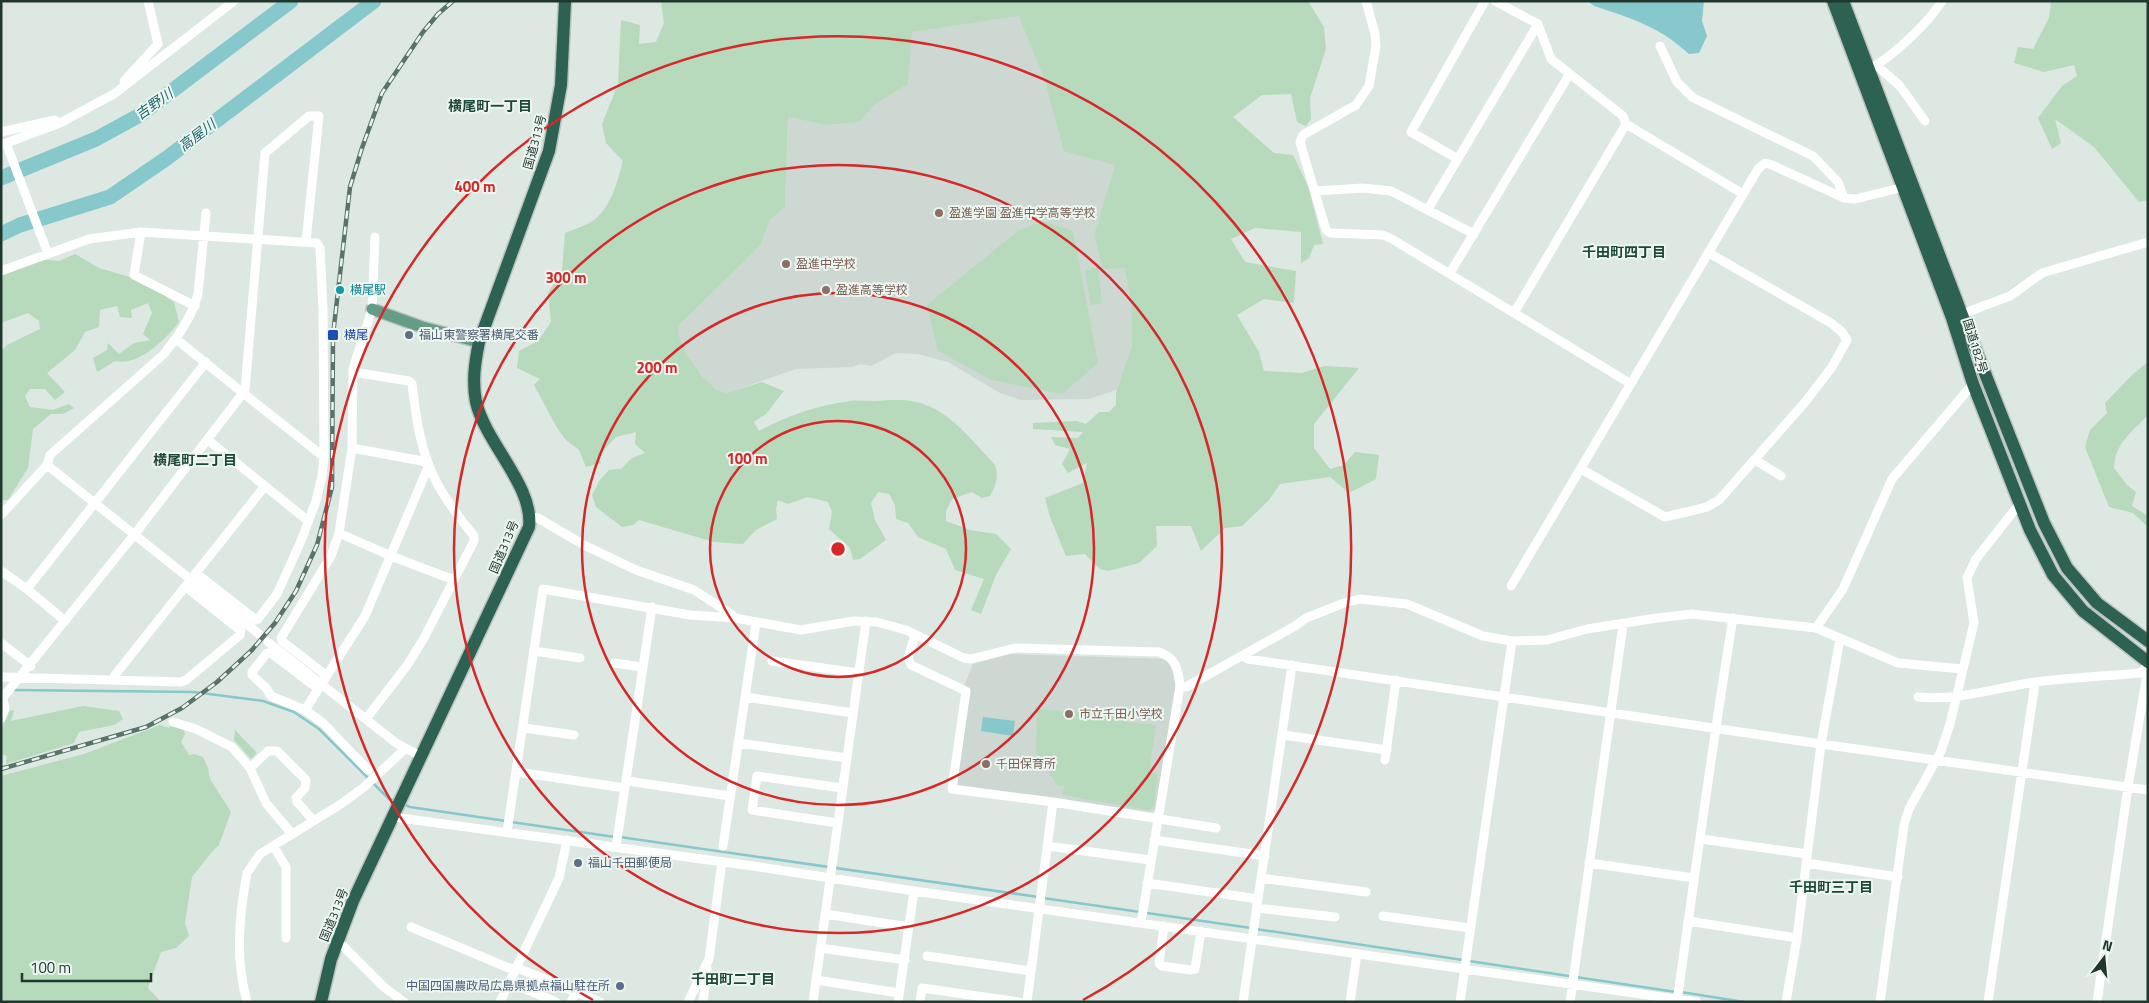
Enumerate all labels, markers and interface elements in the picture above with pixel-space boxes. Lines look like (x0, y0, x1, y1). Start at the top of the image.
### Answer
water label: 吉野川 (130, 82, 179, 124)
district label: 横尾町一丁目 (448, 95, 532, 116)
water label: 高屋川 (174, 112, 221, 156)
street label: 国道313号 (518, 112, 551, 171)
text: 400 m (454, 175, 496, 198)
place label: 盈進学園 盈進中学高等学校 (949, 203, 1096, 222)
marker: 盈進学園 盈進中学高等学校 (933, 207, 945, 219)
district label: 千田町四丁目 (1582, 241, 1666, 262)
place label: 盈進中学校 (796, 254, 856, 273)
marker: 盈進中学校 (780, 258, 792, 270)
text: 300 m (545, 266, 587, 289)
place label: 横尾駅 (350, 280, 386, 299)
place label: 盈進高等学校 (836, 280, 908, 299)
marker: 横尾駅 (334, 284, 346, 296)
marker: 盈進高等学校 (820, 284, 832, 296)
street label: 国道182号 (1958, 316, 1993, 375)
place label: 横尾 (344, 325, 368, 344)
place label: 福山東警察署横尾交番 (419, 325, 539, 344)
marker: 横尾 (326, 328, 340, 342)
marker: 福山東警察署横尾交番 (403, 329, 415, 341)
text: 200 m (636, 356, 678, 379)
text: 100 m (726, 447, 768, 470)
district label: 横尾町二丁目 (153, 449, 237, 470)
street label: 国道313号 (484, 517, 523, 576)
centre of rings (829, 540, 847, 558)
place label: 市立千田小学校 (1079, 704, 1163, 723)
marker: 市立千田小学校 (1063, 708, 1075, 720)
place label: 千田保育所 (996, 754, 1056, 773)
marker: 千田保育所 (980, 758, 992, 770)
place label: 福山千田郵便局 (588, 853, 672, 872)
marker: 福山千田郵便局 (572, 857, 584, 869)
district label: 千田町三丁目 (1789, 876, 1873, 897)
street label: 国道313号 (314, 885, 353, 944)
north arrow (2079, 933, 2129, 983)
text: N (2100, 934, 2115, 956)
scale bar (22, 950, 151, 982)
text: 100 m (30, 956, 71, 979)
district label: 千田町二丁目 (691, 968, 775, 989)
place label: 中国四国農政局広島県拠点福山駐在所 (406, 976, 610, 995)
marker: 中国四国農政局広島県拠点福山駐在所 (614, 980, 626, 992)

